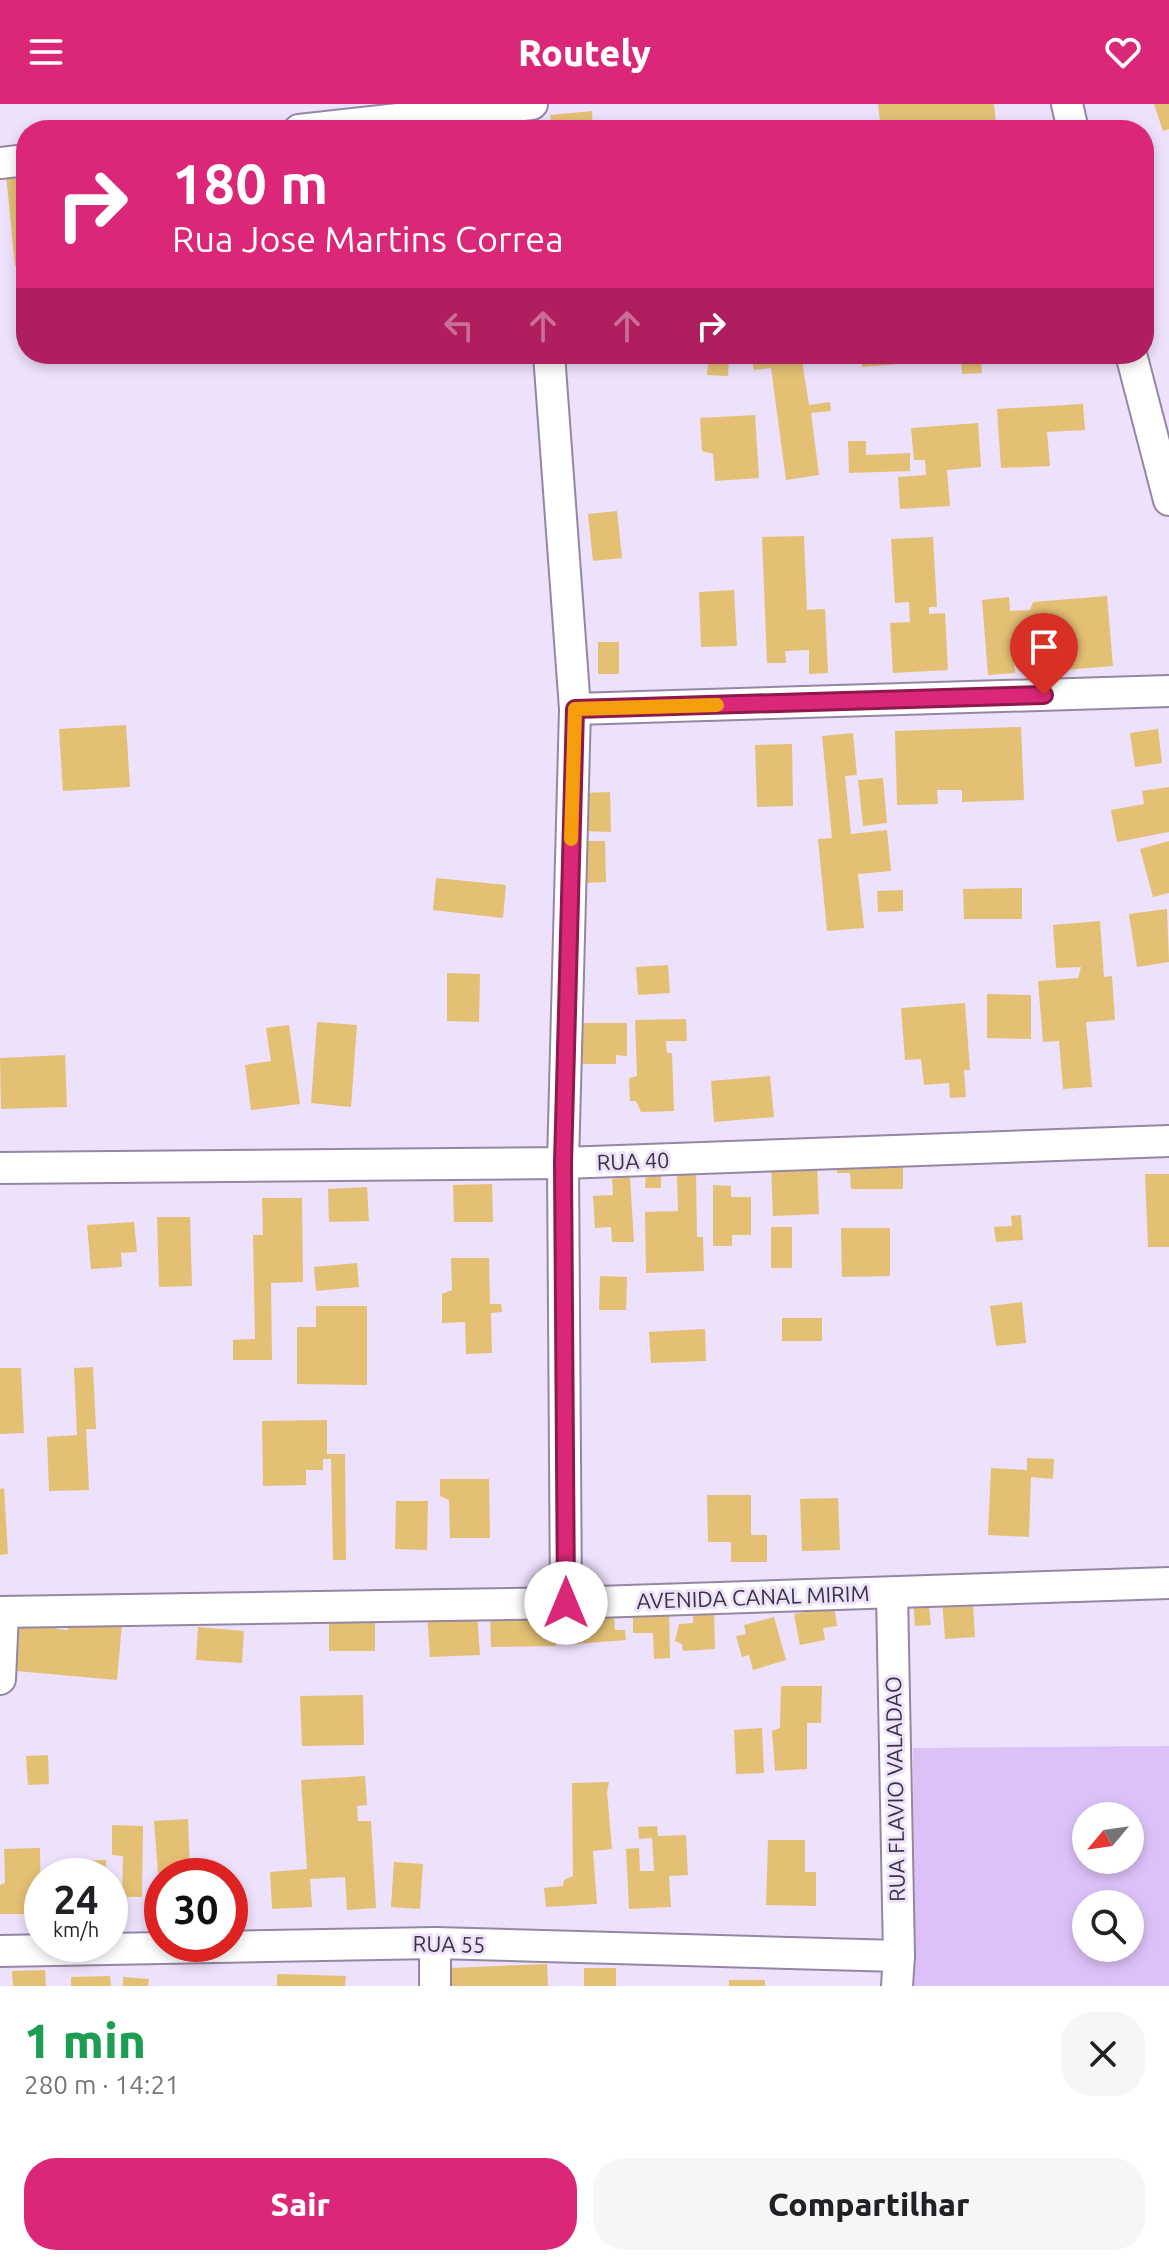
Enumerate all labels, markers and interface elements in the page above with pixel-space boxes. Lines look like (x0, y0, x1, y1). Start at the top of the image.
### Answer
icon: menu (24, 30, 68, 74)
icon: heart (1101, 30, 1145, 74)
text: Routely (518, 32, 651, 73)
icon: right (40, 152, 144, 256)
text: 180 m (172, 152, 328, 215)
text: Rua Jose Martins Correa (172, 218, 564, 259)
icon: left (437, 304, 481, 348)
icon: ahead (521, 304, 565, 348)
icon: ahead (605, 304, 649, 348)
icon: right (689, 304, 733, 348)
pin (1010, 613, 1078, 695)
icon: arrive (1022, 625, 1066, 669)
street label: RUA 40 (596, 1147, 670, 1174)
position arrow (524, 1561, 608, 1645)
street label: AVENIDA CANAL MIRIM (636, 1580, 870, 1613)
street label: RUA FLAVIO VALADAO (880, 1676, 909, 1902)
north arrow (1072, 1802, 1144, 1874)
map controls (1072, 1802, 1144, 1962)
speed limit sign: 30 (144, 1858, 248, 1962)
text: 24 (53, 1877, 99, 1922)
button: search (1072, 1890, 1144, 1962)
text: km/h (53, 1918, 99, 1941)
street label: RUA 55 (412, 1930, 486, 1957)
button: close (1061, 2012, 1145, 2096)
text: 1 min (24, 2013, 146, 2067)
text: 280 m · 14:21 (24, 2070, 180, 2099)
button: Sair (24, 2158, 577, 2250)
button: Compartilhar (593, 2158, 1145, 2250)

